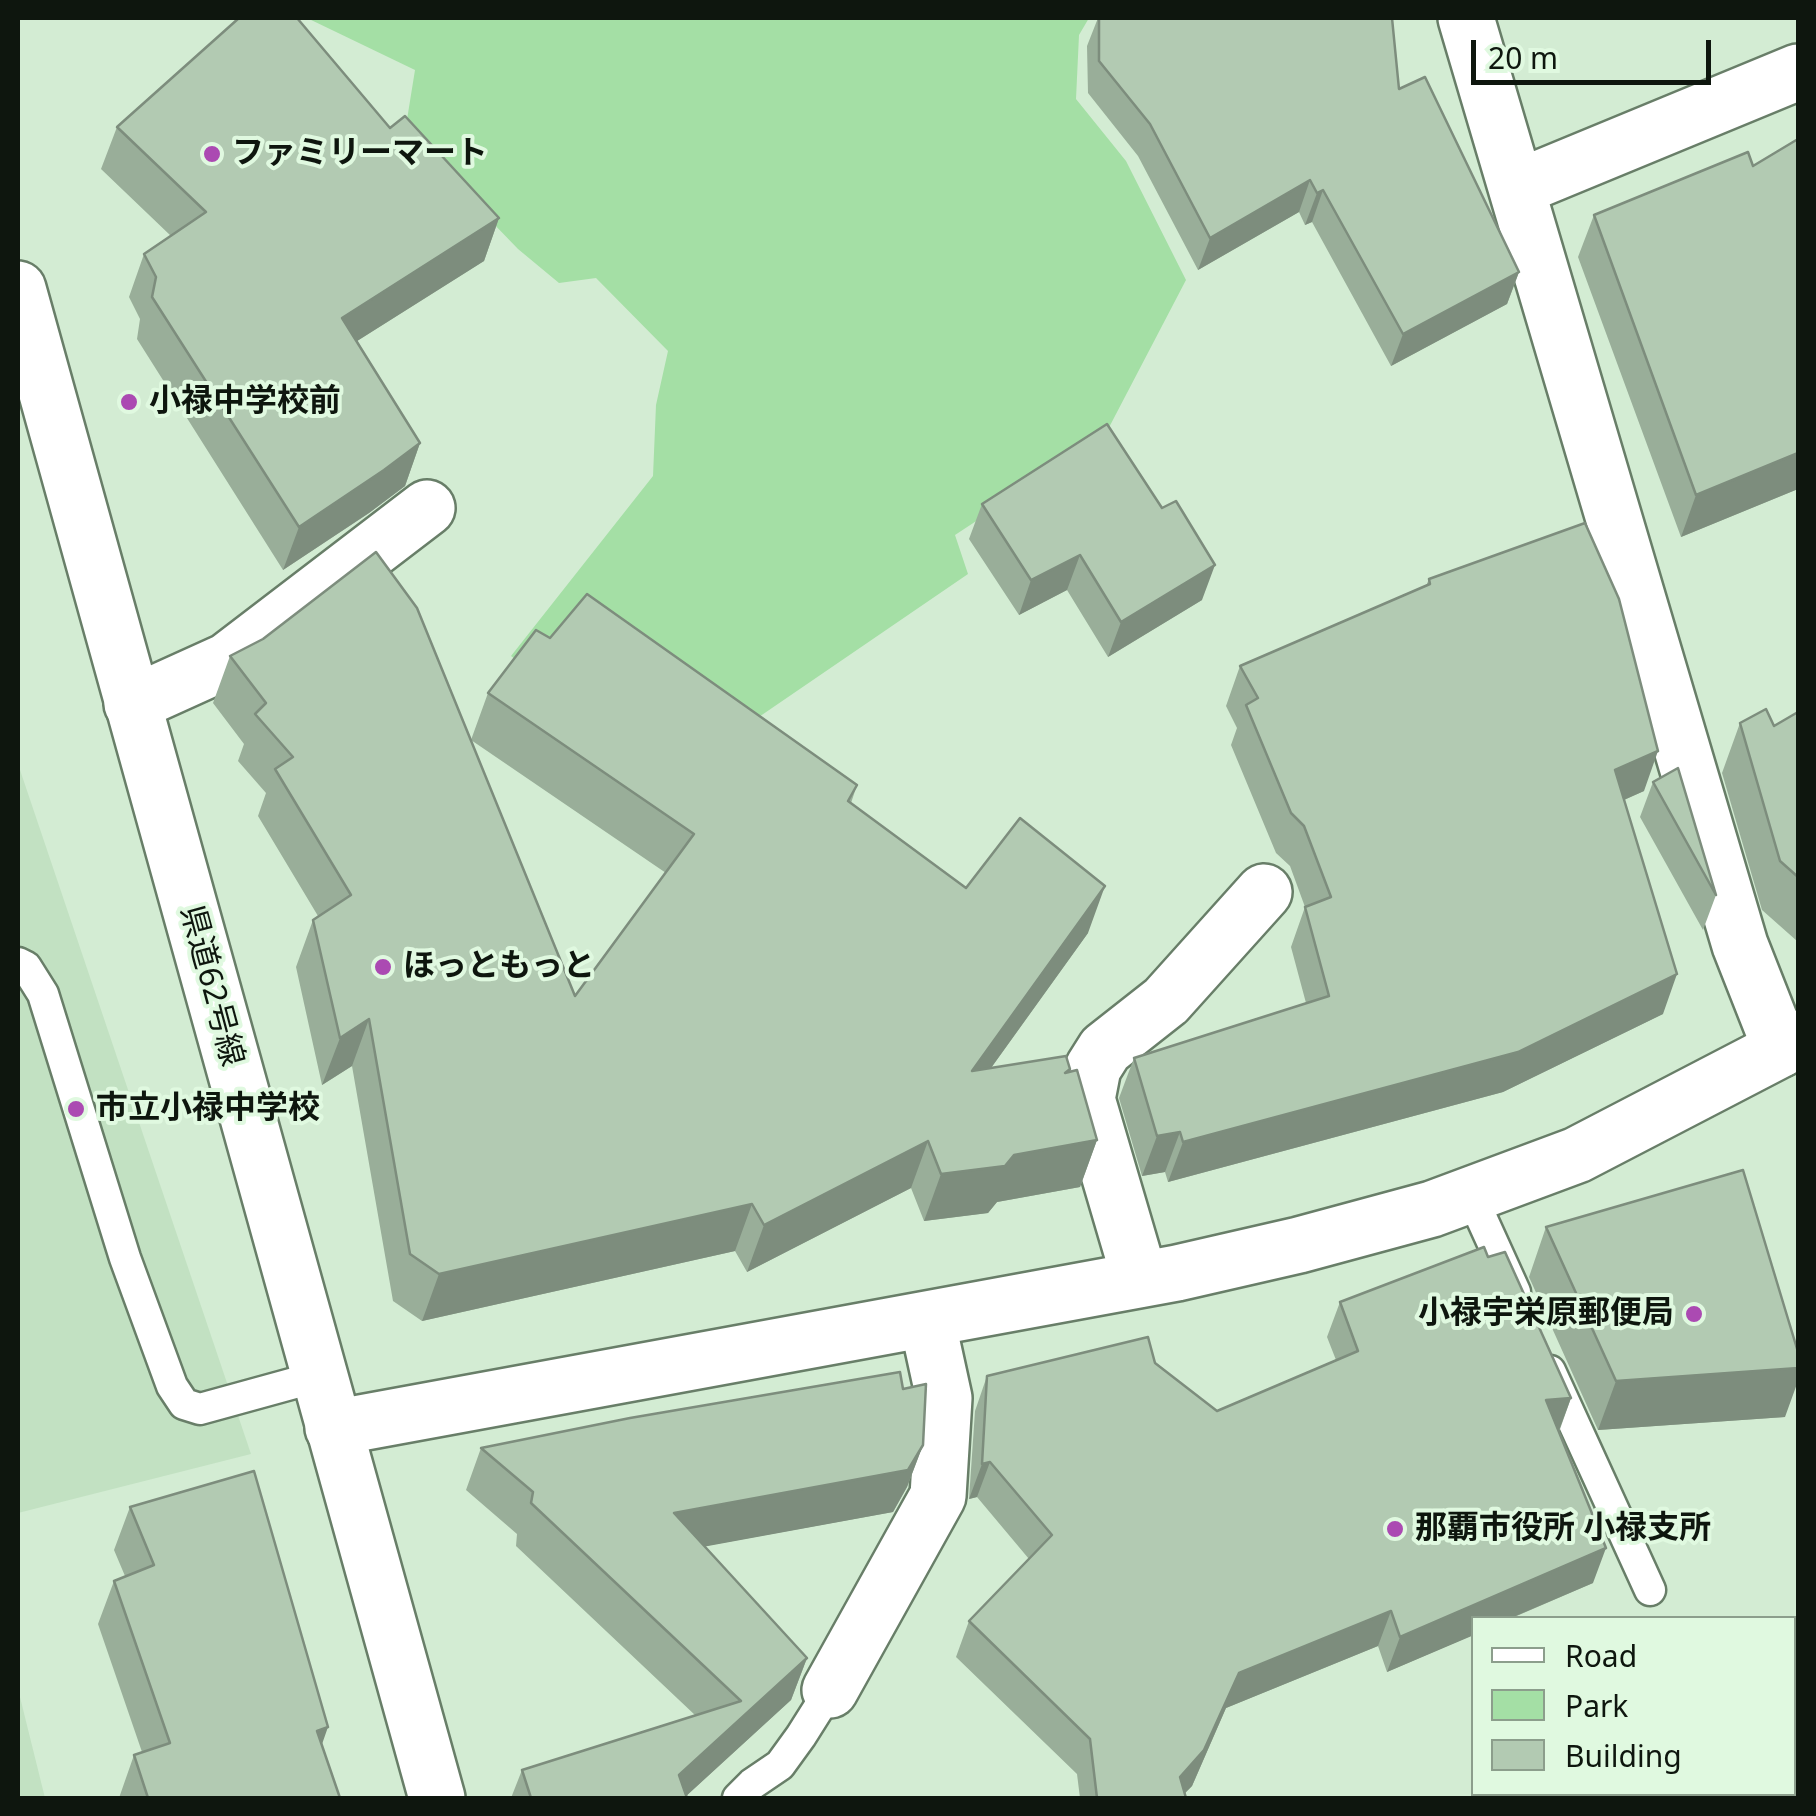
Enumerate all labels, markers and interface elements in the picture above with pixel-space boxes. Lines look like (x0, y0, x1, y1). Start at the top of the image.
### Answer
scale bar (1476, 20, 1716, 82)
text: 20 m (1488, 37, 1558, 78)
place label: ファミリーマート (232, 135, 488, 173)
marker: ファミリーマート (201, 143, 223, 165)
place label: 小禄中学校前 (149, 383, 341, 421)
marker: 小禄中学校前 (118, 391, 140, 413)
street label: 県道62号線 (171, 902, 251, 1070)
place label: ほっともっと (403, 948, 595, 986)
marker: ほっともっと (372, 956, 394, 978)
place label: 市立小禄中学校 (96, 1090, 320, 1128)
marker: 市立小禄中学校 (65, 1098, 87, 1120)
place label: 小禄宇栄原郵便局 (1418, 1295, 1674, 1333)
marker: 小禄宇栄原郵便局 (1683, 1303, 1705, 1325)
place label: 那覇市役所 小禄支所 (1415, 1510, 1711, 1548)
marker: 那覇市役所 小禄支所 (1384, 1518, 1406, 1540)
legend (1471, 1616, 1796, 1796)
text: Road (1565, 1635, 1637, 1676)
text: Park (1565, 1685, 1628, 1726)
text: Building (1565, 1735, 1682, 1776)

